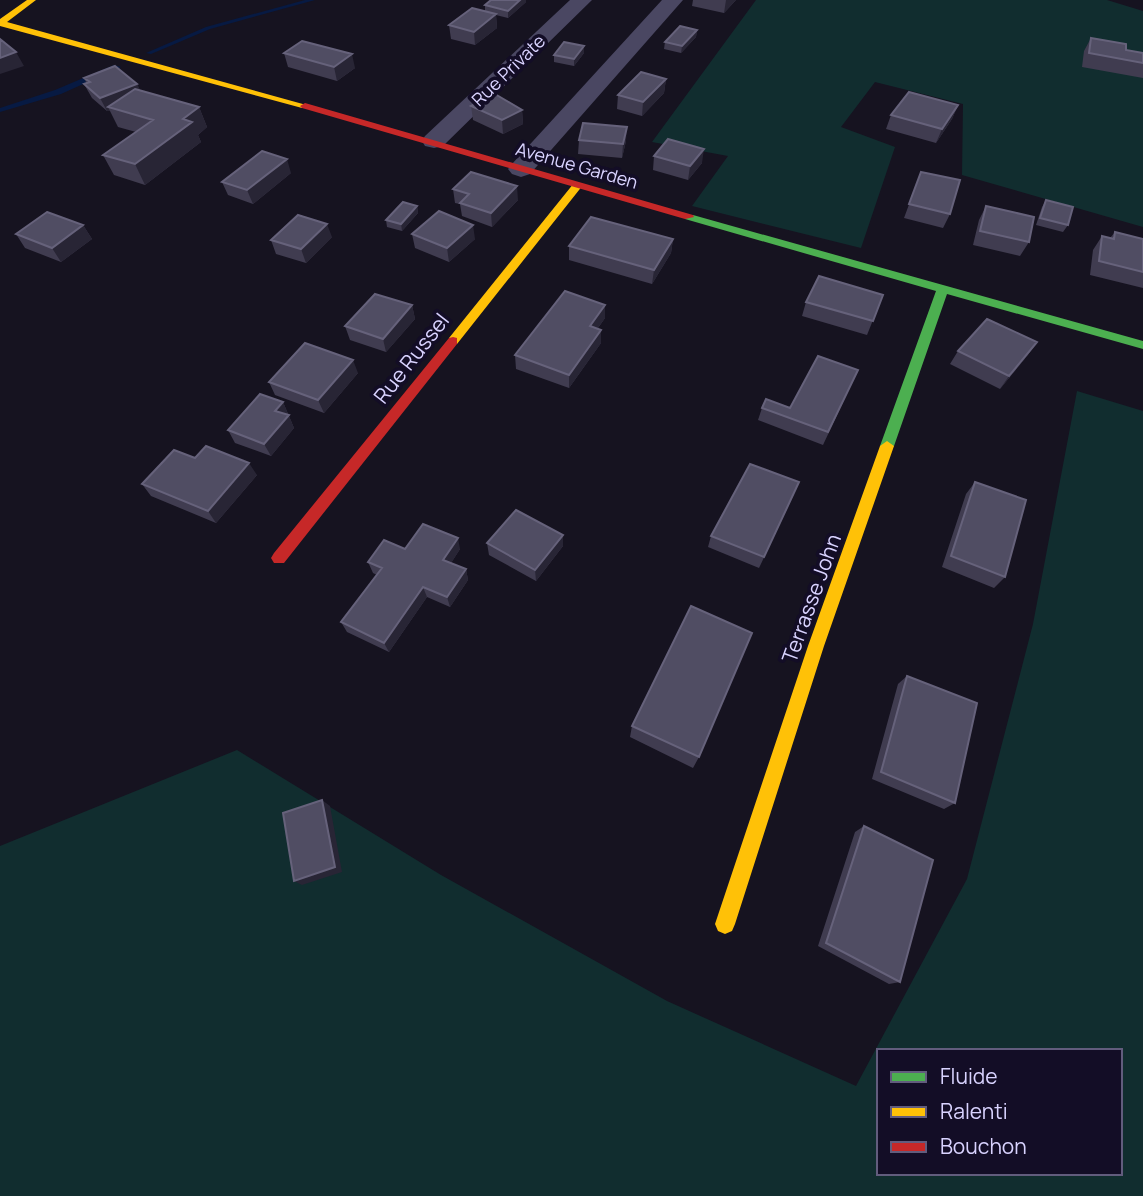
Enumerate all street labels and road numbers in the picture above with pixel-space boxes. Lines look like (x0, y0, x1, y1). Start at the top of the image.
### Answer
street label: Rue Private (466, 29, 550, 111)
street label: Avenue Garden (513, 136, 641, 194)
street label: Rue Russel (367, 307, 455, 409)
street label: Terrasse John (775, 530, 847, 666)

